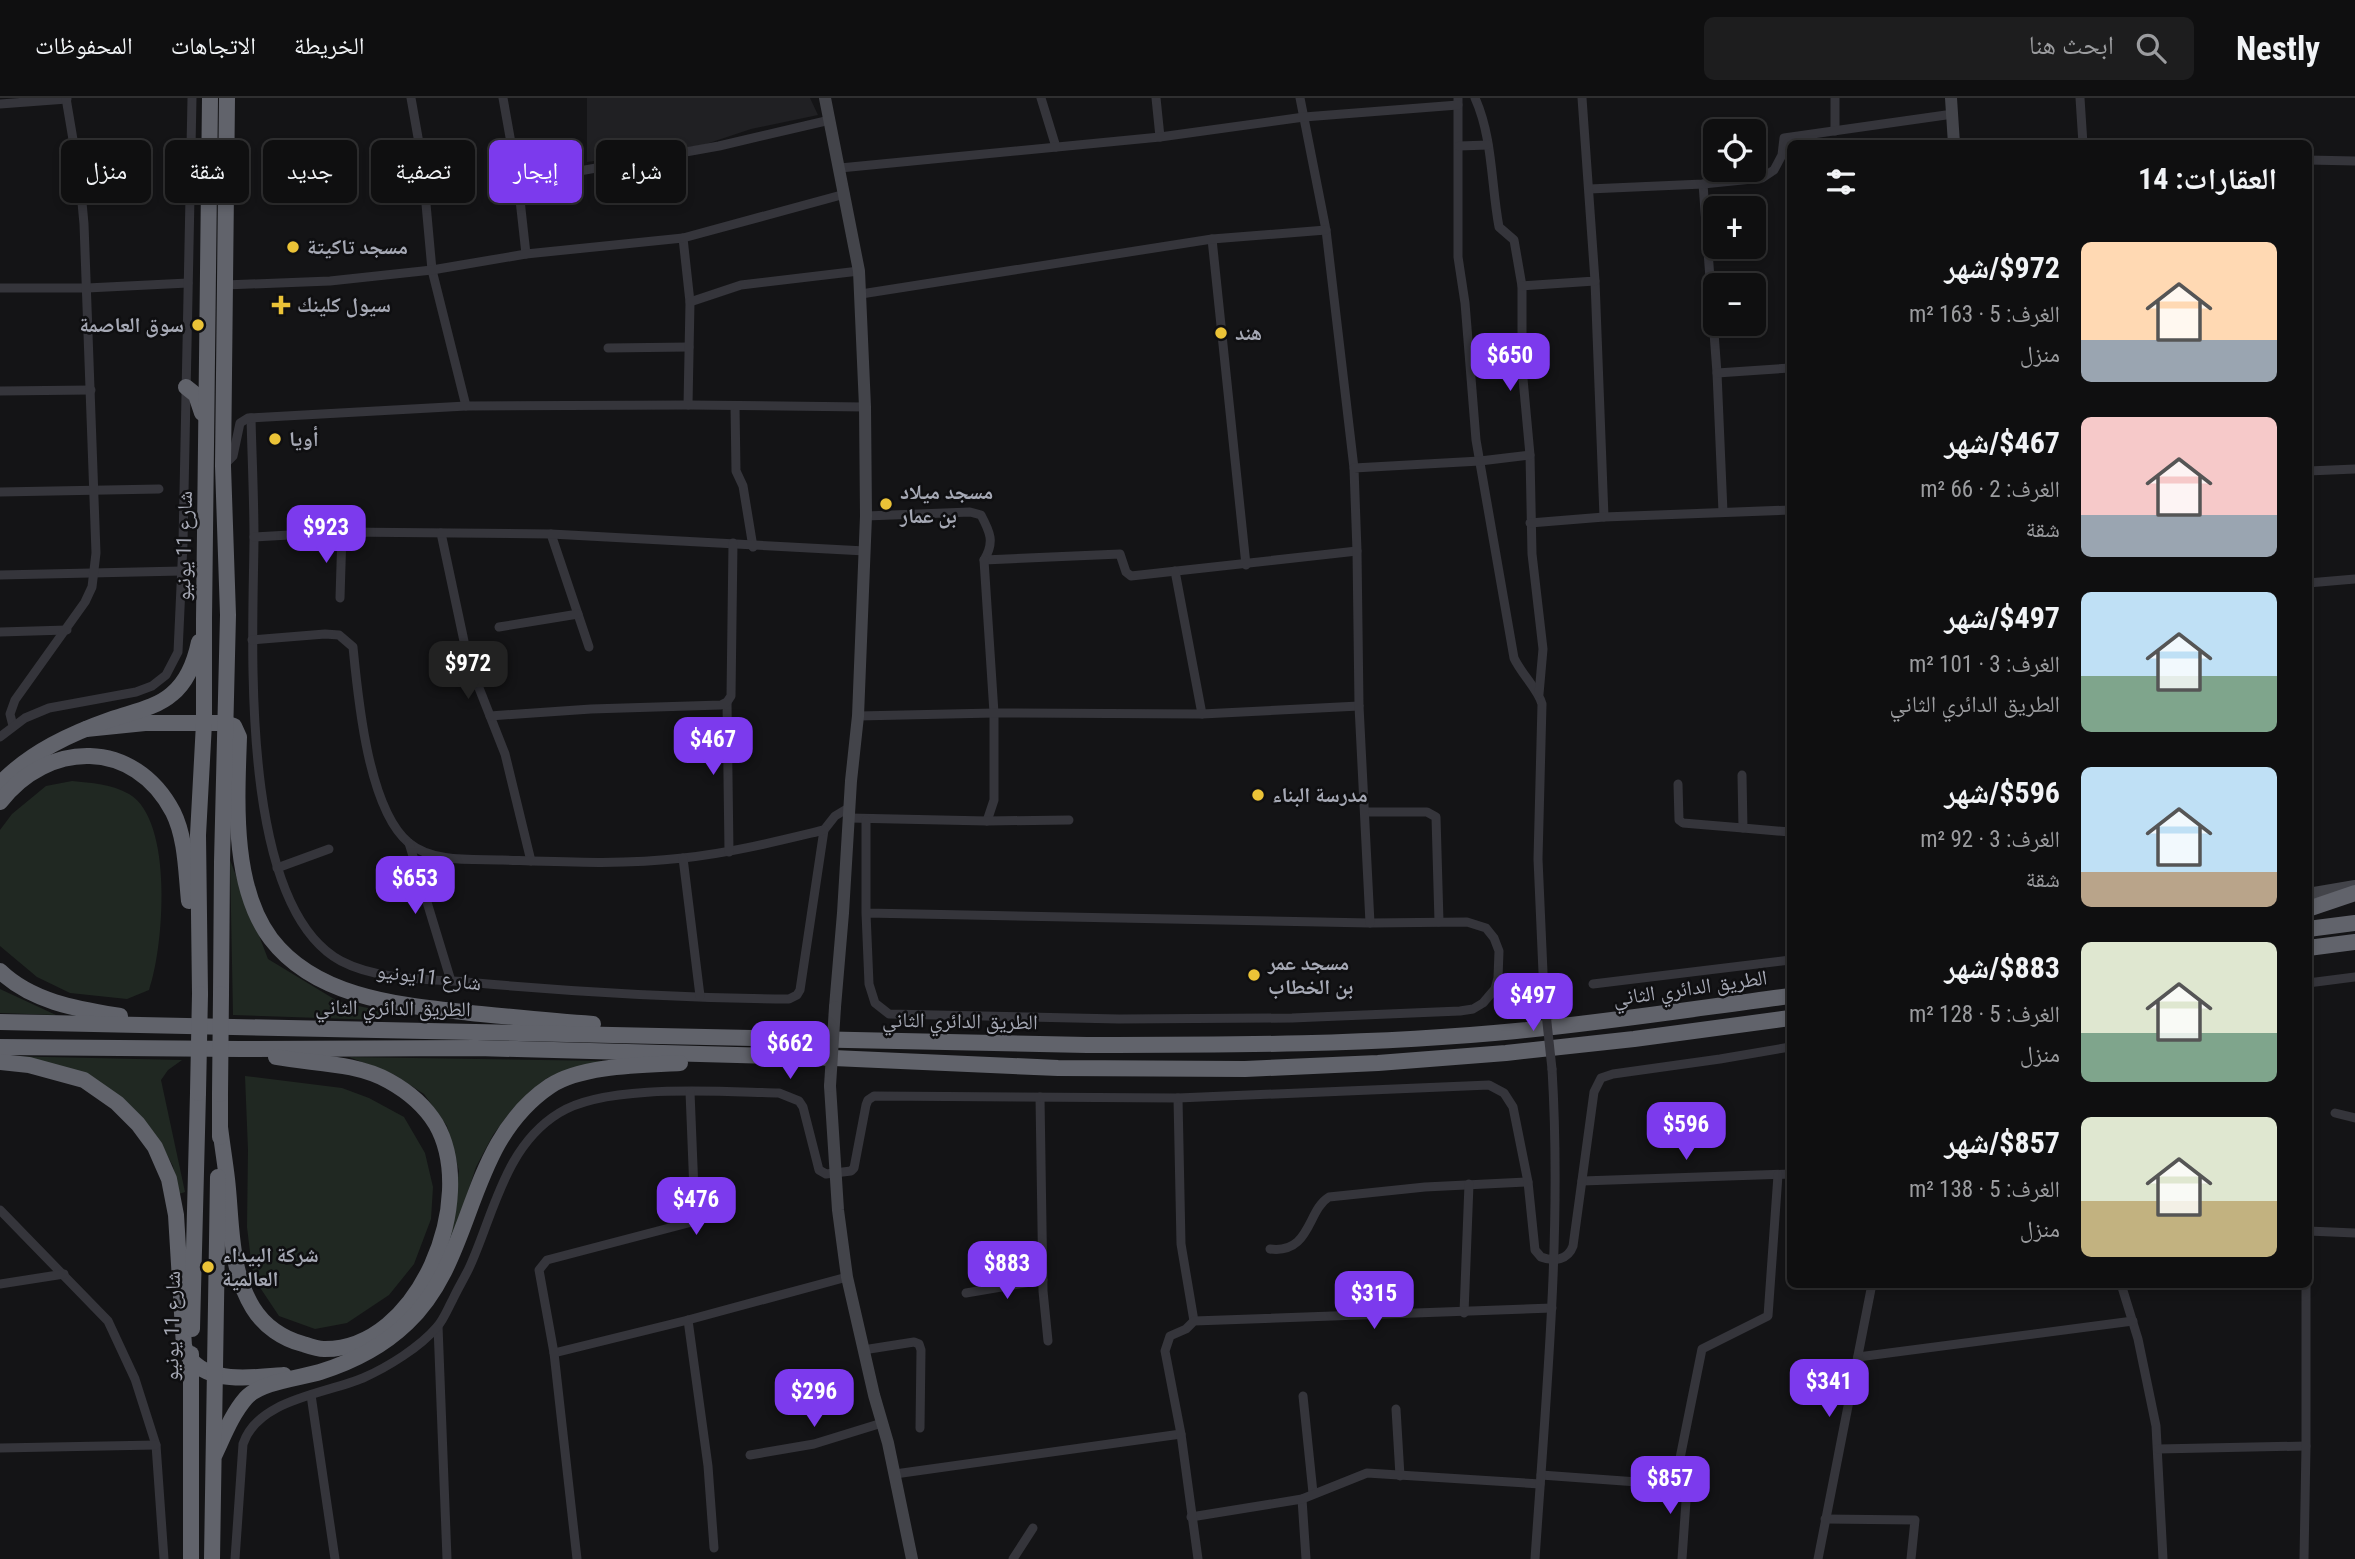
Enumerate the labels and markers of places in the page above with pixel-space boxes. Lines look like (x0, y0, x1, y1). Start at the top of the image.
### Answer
place label: مسجد تاكيتة (307, 235, 408, 259)
marker: مسجد تاكيتة (285, 239, 301, 255)
place label: سيول كلينك (297, 293, 391, 318)
marker: سيول كلينك (271, 295, 291, 315)
place label: سوق العاصمة (79, 313, 184, 338)
marker: سوق العاصمة (190, 317, 206, 333)
place label: هند (1235, 321, 1262, 345)
marker: هند (1213, 325, 1229, 341)
pin: $650 (1469, 334, 1551, 393)
place label: أويا (289, 425, 319, 451)
marker: أويا (267, 431, 283, 447)
place label: مسجد ميلاد بن عمار (899, 480, 993, 529)
marker: مسجد ميلاد بن عمار (878, 496, 894, 512)
pin: $923 (285, 505, 367, 565)
pin: $972 (427, 642, 509, 701)
pin: $467 (672, 718, 754, 777)
place label: مدرسة البناء (1272, 783, 1368, 807)
marker: مدرسة البناء (1250, 787, 1266, 803)
pin: $653 (374, 856, 456, 916)
place label: مسجد عمر بن الخطاب (1267, 951, 1353, 1000)
marker: مسجد عمر بن الخطاب (1246, 967, 1262, 983)
pin: $497 (1492, 974, 1574, 1033)
pin: $662 (749, 1021, 831, 1081)
pin: $596 (1645, 1102, 1727, 1162)
pin: $476 (655, 1178, 737, 1237)
pin: $883 (966, 1242, 1048, 1301)
place label: شركة البيداء العالمية (222, 1243, 319, 1291)
marker: شركة البيداء العالمية (200, 1259, 216, 1275)
pin: $315 (1333, 1272, 1415, 1331)
pin: $341 (1788, 1360, 1870, 1419)
pin: $296 (773, 1370, 855, 1429)
pin: $857 (1629, 1456, 1711, 1516)

